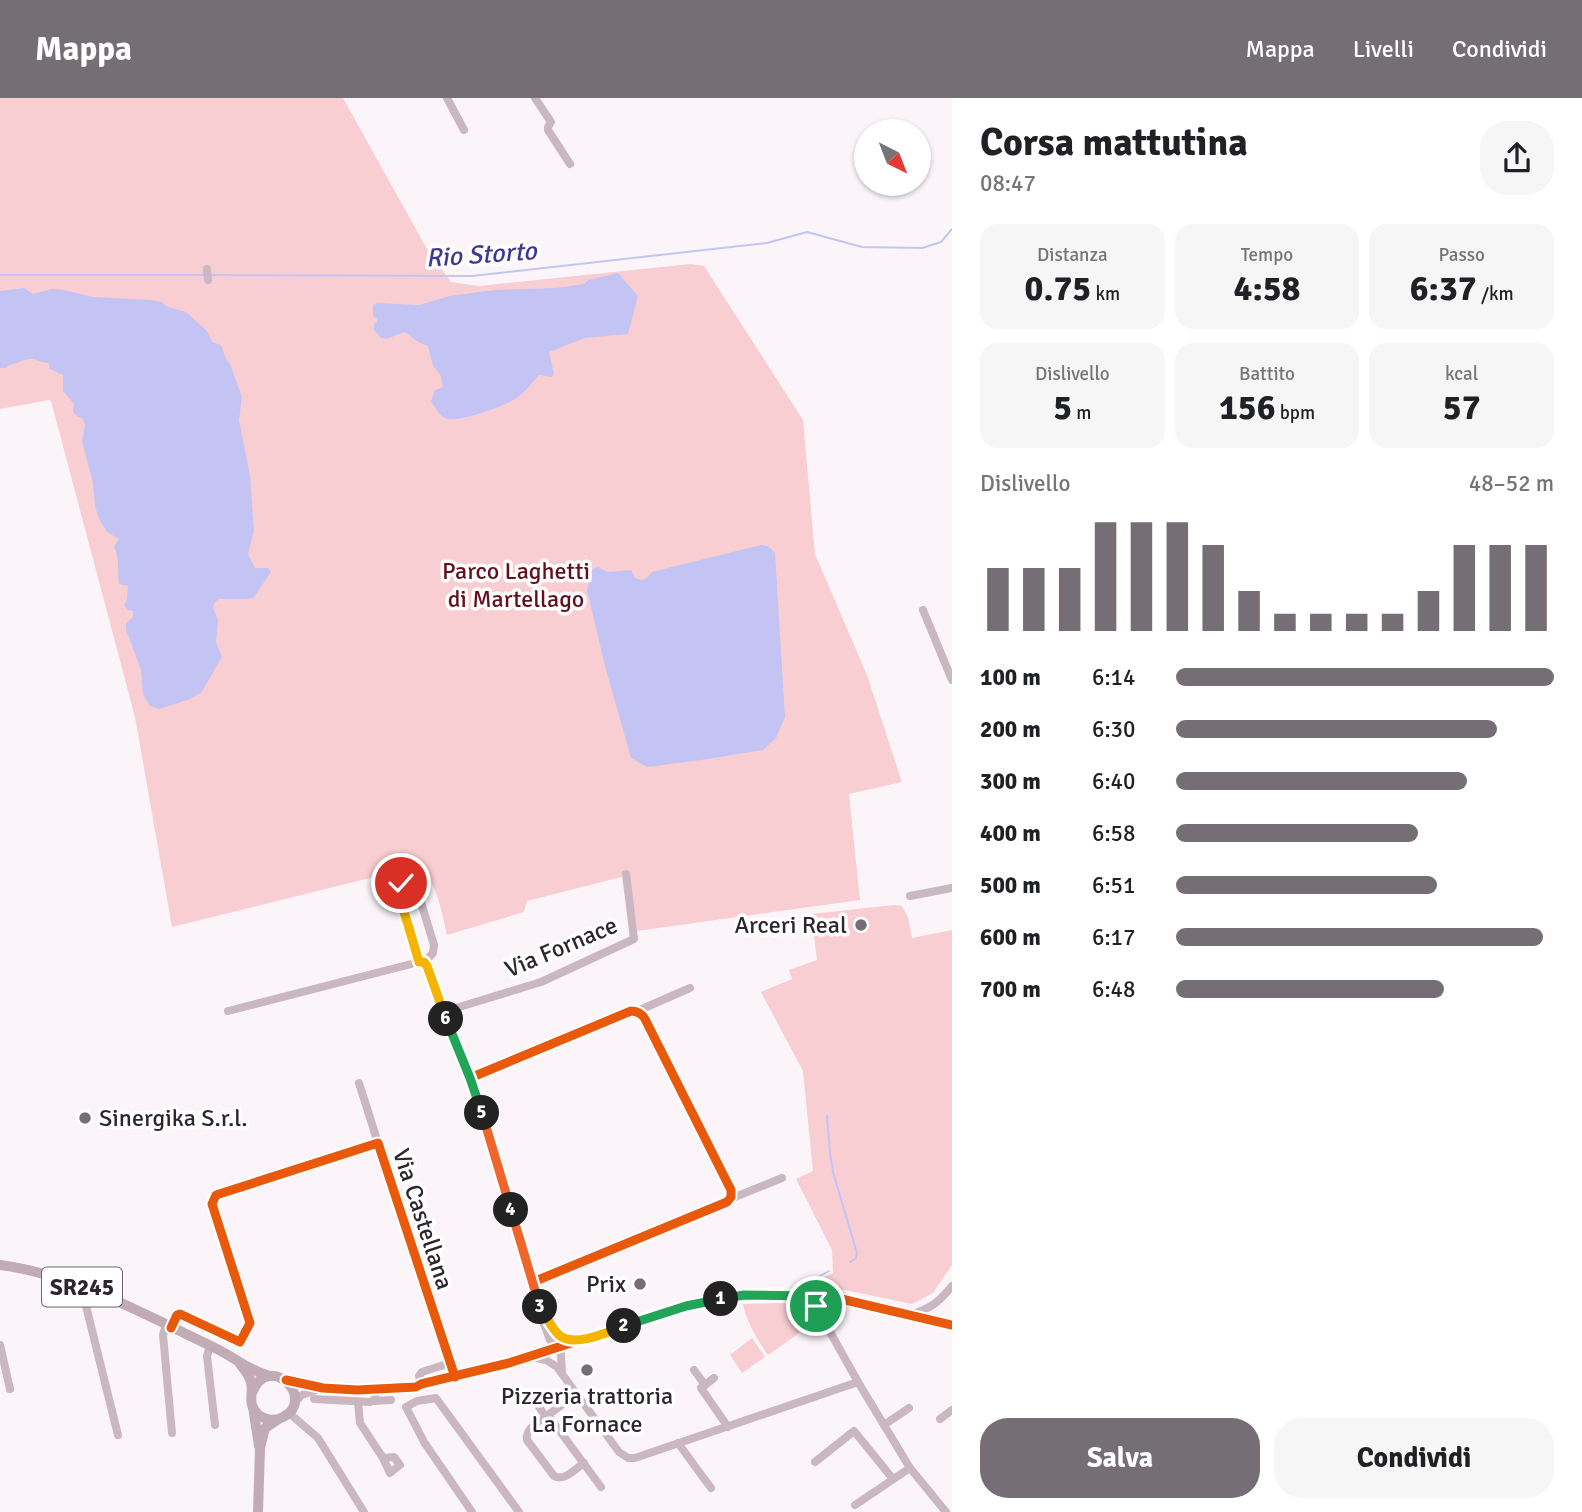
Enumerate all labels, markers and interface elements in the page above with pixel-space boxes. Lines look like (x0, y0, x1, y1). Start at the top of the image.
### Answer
text: Mappa (35, 29, 132, 70)
text: Mappa (1246, 34, 1315, 64)
text: Livelli (1353, 34, 1414, 64)
text: Condividi (1452, 34, 1547, 64)
north arrow (854, 119, 931, 196)
map controls (854, 119, 931, 196)
text: Corsa mattutina (980, 119, 1248, 166)
button: share (1480, 121, 1554, 195)
text: 08:47 (980, 169, 1036, 198)
water label: Rio Storto (424, 235, 539, 275)
text: Distanza (1037, 243, 1108, 267)
text: Tempo (1241, 243, 1293, 267)
text: Passo (1438, 243, 1485, 267)
text: 0.75 (1025, 267, 1091, 310)
text: 4:58 (1233, 267, 1301, 310)
text: 6:37 (1410, 267, 1477, 310)
text: km (1091, 282, 1120, 306)
text: /km (1477, 282, 1514, 306)
text: Dislivello (1035, 362, 1110, 386)
text: Battito (1239, 362, 1295, 386)
text: kcal (1445, 362, 1478, 386)
text: 5 (1053, 386, 1072, 429)
text: 156 (1219, 386, 1276, 429)
text: 57 (1443, 386, 1481, 429)
text: m (1072, 401, 1091, 425)
text: bpm (1276, 401, 1315, 425)
text: Dislivello (980, 469, 1071, 498)
text: 48–52 m (1469, 469, 1554, 498)
park label: Parco Laghetti di Martellago (442, 556, 590, 614)
text: 100 m (980, 663, 1041, 692)
text: 6:14 (1092, 663, 1135, 692)
text: 200 m (980, 715, 1041, 744)
text: 6:30 (1092, 715, 1135, 744)
text: 300 m (980, 767, 1041, 796)
text: 6:40 (1092, 767, 1135, 796)
text: 400 m (980, 819, 1041, 848)
text: 6:58 (1092, 819, 1135, 848)
pin (371, 853, 431, 913)
icon: check (382, 864, 420, 902)
text: 500 m (980, 871, 1041, 900)
text: 6:51 (1092, 871, 1135, 900)
street label: Via Fornace (500, 910, 622, 984)
place label: Arceri Real (734, 910, 847, 940)
marker: Arceri Real (853, 917, 869, 933)
text: 600 m (980, 923, 1041, 952)
text: 6:17 (1092, 923, 1135, 952)
text: 700 m (980, 975, 1041, 1004)
text: 6:48 (1092, 975, 1135, 1004)
pin: 6 (428, 1002, 464, 1037)
text: 6 (440, 1006, 451, 1030)
pin: 5 (464, 1096, 500, 1130)
text: 5 (476, 1100, 487, 1124)
place label: Sinergika S.r.l. (99, 1103, 248, 1133)
marker: Sinergika S.r.l. (77, 1110, 93, 1126)
street label: Via Castellana (386, 1145, 460, 1293)
pin: 4 (494, 1192, 528, 1228)
text: 4 (505, 1197, 516, 1221)
road number: SR245 (42, 1268, 122, 1306)
place label: Prix (586, 1269, 626, 1299)
marker: Prix (632, 1276, 648, 1292)
pin (786, 1276, 846, 1336)
pin: 1 (704, 1282, 738, 1316)
text: 1 (715, 1286, 726, 1310)
icon: arrive (797, 1287, 835, 1325)
pin: 3 (522, 1290, 558, 1324)
text: 3 (534, 1294, 545, 1318)
pin: 2 (606, 1308, 642, 1344)
text: 2 (618, 1313, 629, 1337)
marker: Pizzeria trattoria La Fornace (579, 1362, 595, 1378)
place label: Pizzeria trattoria La Fornace (501, 1381, 673, 1439)
button: Salva (980, 1418, 1260, 1498)
button: Condividi (1274, 1418, 1554, 1498)

